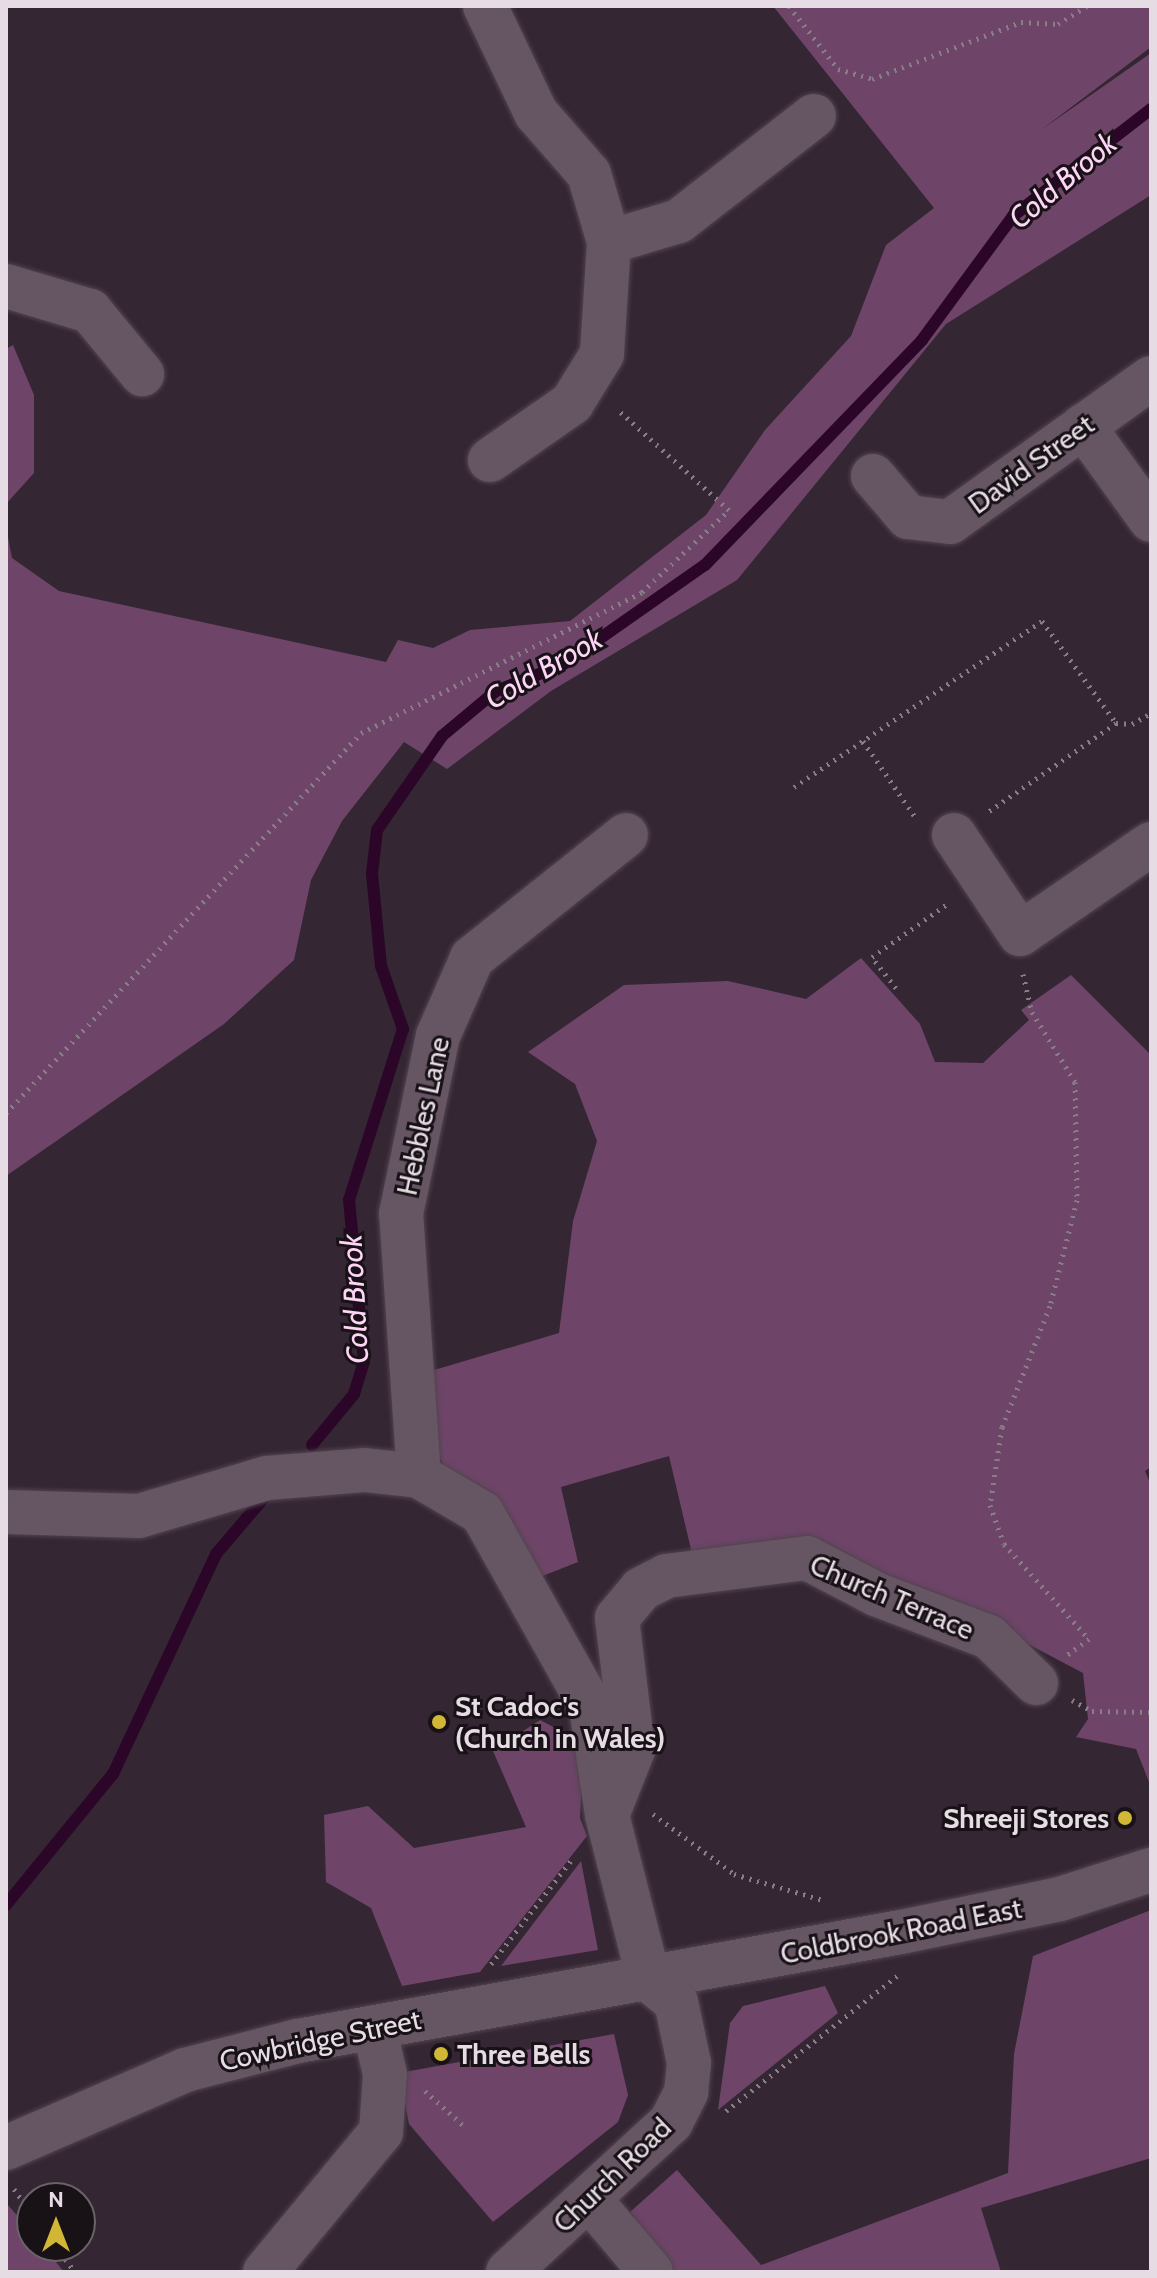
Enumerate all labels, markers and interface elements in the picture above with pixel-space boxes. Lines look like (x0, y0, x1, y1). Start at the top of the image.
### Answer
water label: Cold Brook (1002, 125, 1124, 237)
street label: David Street (962, 407, 1100, 521)
water label: Cold Brook (479, 621, 609, 717)
street label: Hebbles Lane (390, 1034, 456, 1198)
water label: Cold Brook (334, 1233, 376, 1365)
street label: Church Terrace (805, 1547, 979, 1647)
place label: St Cadoc's (Church in Wales) (455, 1689, 665, 1755)
marker: St Cadoc's (Church in Wales) (430, 1713, 448, 1731)
place label: Shreeji Stores (943, 1801, 1109, 1835)
marker: Shreeji Stores (1116, 1809, 1134, 1827)
street label: Coldbrook Road East (778, 1891, 1024, 1971)
street label: Cowbridge Street (216, 2002, 424, 2078)
place label: Three Bells (457, 2037, 590, 2071)
marker: Three Bells (432, 2045, 450, 2063)
street label: Church Road (546, 2111, 678, 2239)
north arrow (16, 2182, 96, 2262)
text: N (48, 2186, 64, 2213)

